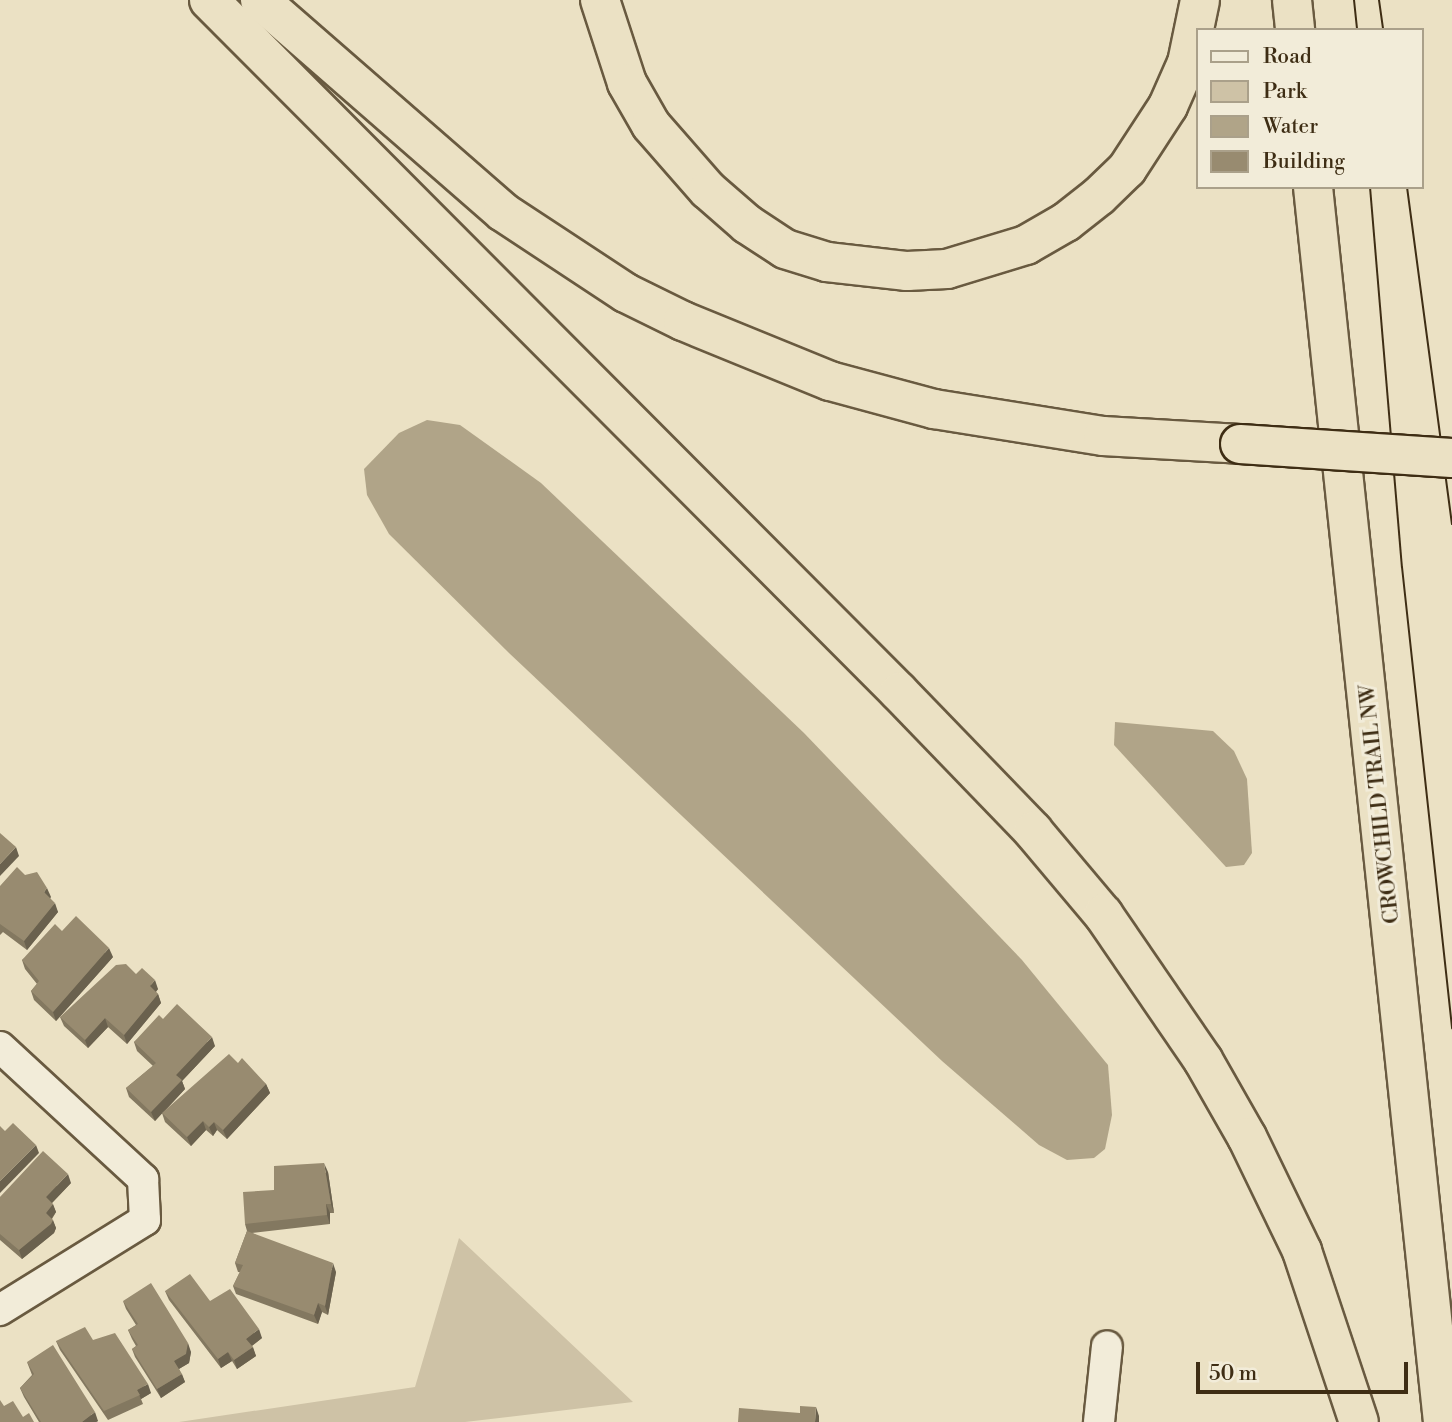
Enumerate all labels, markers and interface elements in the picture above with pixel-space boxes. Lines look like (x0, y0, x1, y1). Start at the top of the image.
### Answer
legend (1196, 28, 1424, 189)
text: Road (1263, 44, 1312, 70)
text: Park (1263, 79, 1307, 105)
text: Water (1263, 114, 1318, 140)
text: Building (1263, 149, 1345, 175)
street label: CROWCHILD TRAIL NW (1355, 683, 1405, 925)
scale bar (1200, 1348, 1412, 1392)
text: 50 m (1209, 1361, 1257, 1387)

